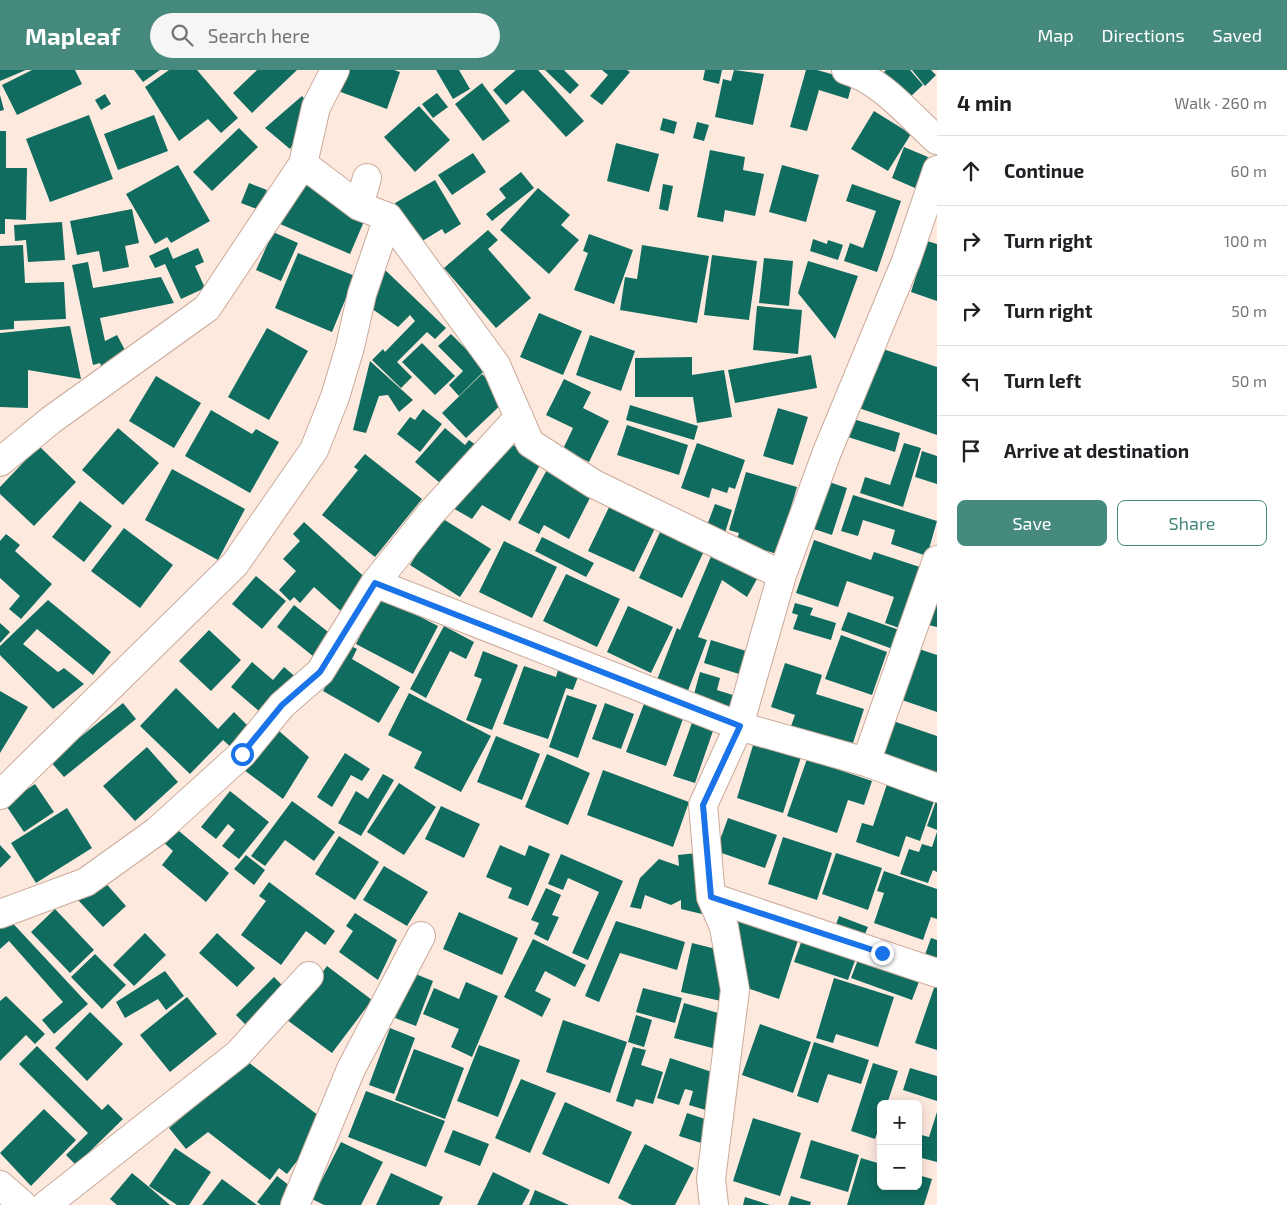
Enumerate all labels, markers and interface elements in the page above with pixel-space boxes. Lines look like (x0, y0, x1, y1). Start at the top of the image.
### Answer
search box (150, 13, 500, 58)
text: Mapleaf (25, 21, 120, 50)
icon: search (168, 21, 196, 49)
text: Search here (208, 24, 310, 47)
text: Map (1037, 24, 1074, 46)
text: Directions (1102, 24, 1185, 46)
text: Saved (1213, 24, 1262, 46)
text: 4 min (957, 90, 1012, 115)
text: Walk · 260 m (1174, 93, 1267, 112)
icon: ahead (957, 157, 985, 185)
text: Continue (1004, 159, 1084, 182)
text: 60 m (1231, 161, 1267, 180)
icon: right (957, 227, 985, 255)
text: Turn right (1004, 229, 1092, 252)
text: 100 m (1224, 231, 1267, 250)
icon: right (957, 297, 985, 325)
text: Turn right (1004, 299, 1092, 322)
text: 50 m (1231, 301, 1267, 320)
icon: left (957, 367, 985, 395)
text: Turn left (1004, 369, 1081, 392)
text: 50 m (1231, 371, 1267, 390)
icon: arrive (957, 437, 985, 465)
text: Arrive at destination (1004, 439, 1189, 462)
button: Save (957, 500, 1107, 546)
button: Share (1117, 500, 1267, 546)
route start (231, 743, 254, 766)
route end (871, 942, 894, 965)
map controls (877, 1100, 922, 1190)
button: + (877, 1100, 922, 1145)
button: − (877, 1145, 922, 1190)

